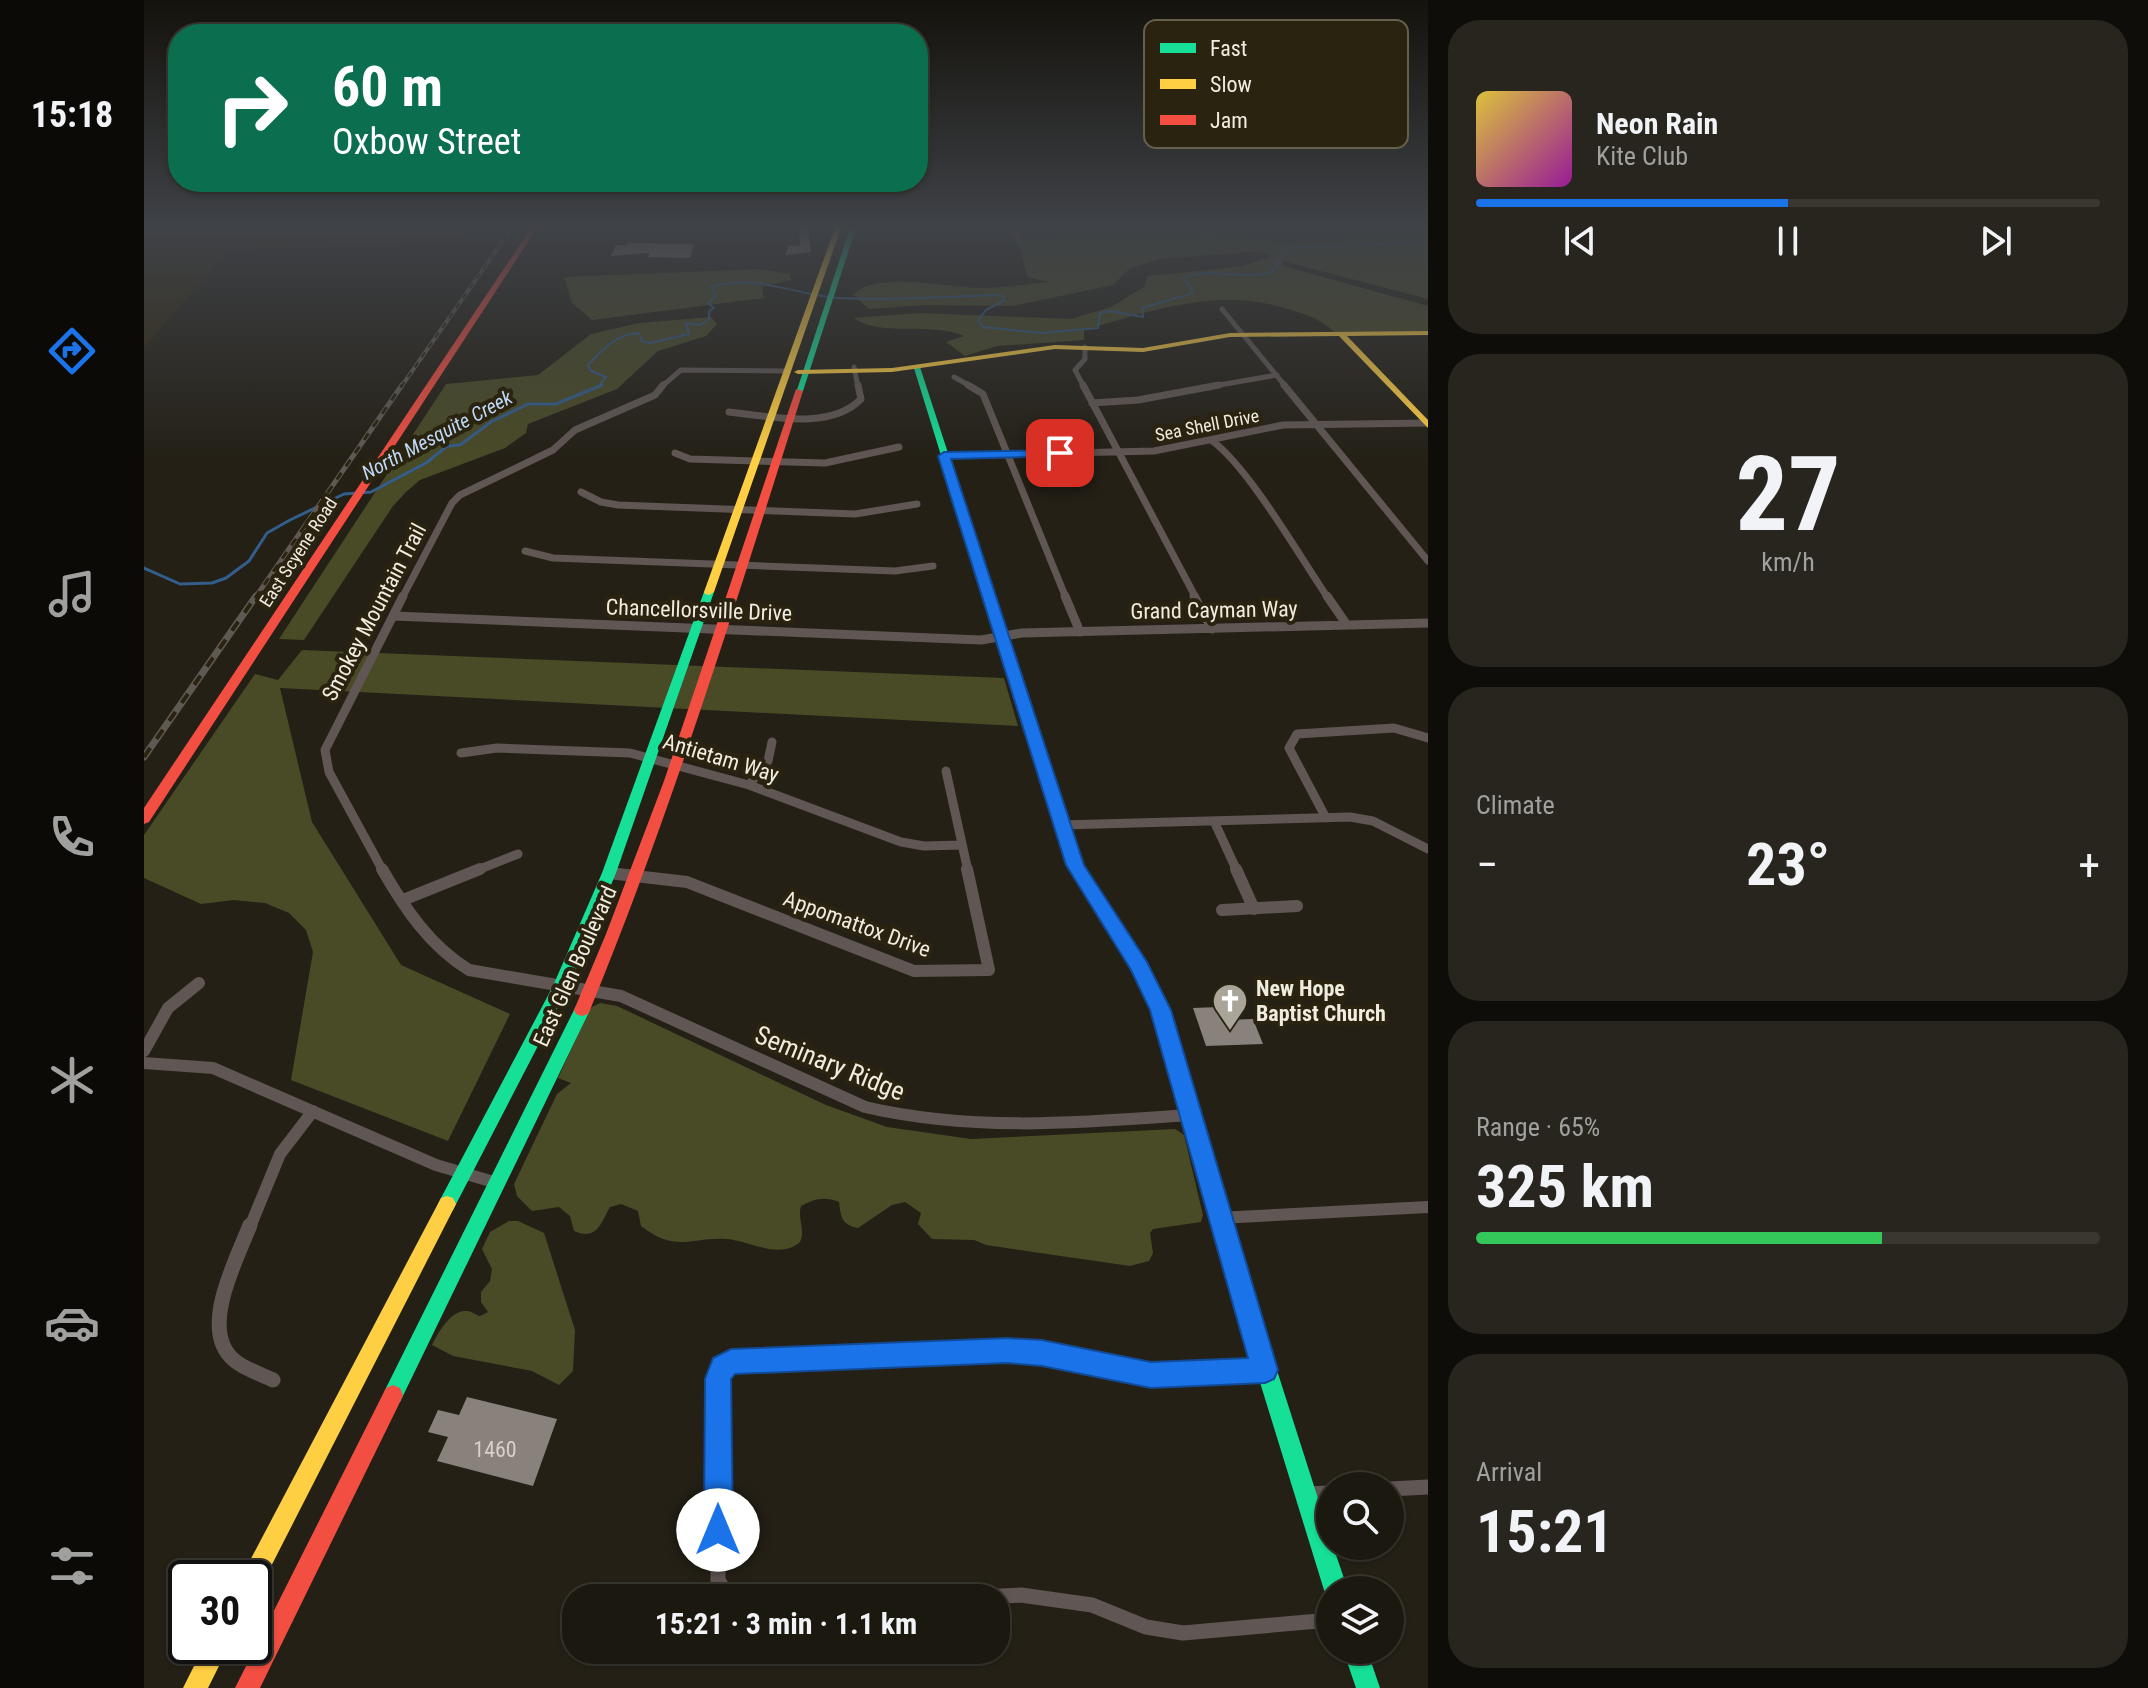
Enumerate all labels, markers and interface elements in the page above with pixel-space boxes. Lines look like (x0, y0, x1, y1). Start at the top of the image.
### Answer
legend (1144, 20, 1408, 148)
text: Fast (1210, 36, 1247, 61)
text: 60 m (332, 54, 443, 120)
icon: right (200, 56, 304, 160)
text: Slow (1210, 72, 1252, 97)
text: 15:18 (31, 94, 113, 136)
text: Neon Rain (1596, 106, 1718, 141)
text: Jam (1210, 108, 1248, 133)
text: Oxbow Street (332, 121, 521, 163)
text: Kite Club (1596, 141, 1688, 171)
icon: previous (1558, 219, 1602, 263)
icon: pause (1766, 219, 1810, 263)
icon: next (1974, 219, 2018, 263)
icon: directions (44, 323, 100, 379)
water label: North Mesquite Creek (358, 385, 517, 485)
street label: Sea Shell Drive (1153, 405, 1261, 445)
pin (1026, 419, 1094, 487)
icon: arrive (1038, 431, 1082, 475)
text: 27 (1735, 434, 1841, 555)
street label: East Scyene Road (255, 493, 341, 611)
street label: Smokey Mountain Trail (317, 519, 431, 705)
text: km/h (1761, 547, 1815, 577)
icon: music (44, 566, 100, 622)
street label: Chancellorsville Drive (605, 594, 793, 626)
street label: Grand Cayman Way (1130, 596, 1298, 624)
street label: Antietam Way (660, 729, 782, 787)
text: Climate (1476, 790, 1555, 820)
icon: phone (44, 809, 100, 865)
text: 23° (1746, 829, 1830, 900)
text: − (1476, 839, 1498, 891)
text: + (2078, 839, 2100, 891)
street label: East Glen Boulevard (528, 882, 622, 1050)
street label: Appomattox Drive (780, 886, 934, 962)
place label: New Hope Baptist Church (1256, 976, 1386, 1026)
church icon: New Hope Baptist Church (1211, 982, 1249, 1032)
street label: Seminary Ridge (751, 1019, 909, 1107)
icon: climate (44, 1052, 100, 1108)
text: Range · 65% (1476, 1112, 1600, 1142)
text: 325 km (1476, 1151, 1654, 1222)
icon: car (44, 1295, 100, 1351)
house number: 1460 (473, 1437, 517, 1462)
text: Arrival (1476, 1457, 1542, 1487)
map controls (1316, 1472, 1404, 1664)
button: search (1316, 1472, 1404, 1560)
position arrow (676, 1488, 760, 1572)
text: 15:21 (1476, 1496, 1614, 1567)
icon: filters (44, 1538, 100, 1594)
speed limit sign: 30 (168, 1560, 272, 1664)
button: layers (1316, 1576, 1404, 1664)
text: 15:21 · 3 min · 1.1 km (655, 1606, 917, 1641)

